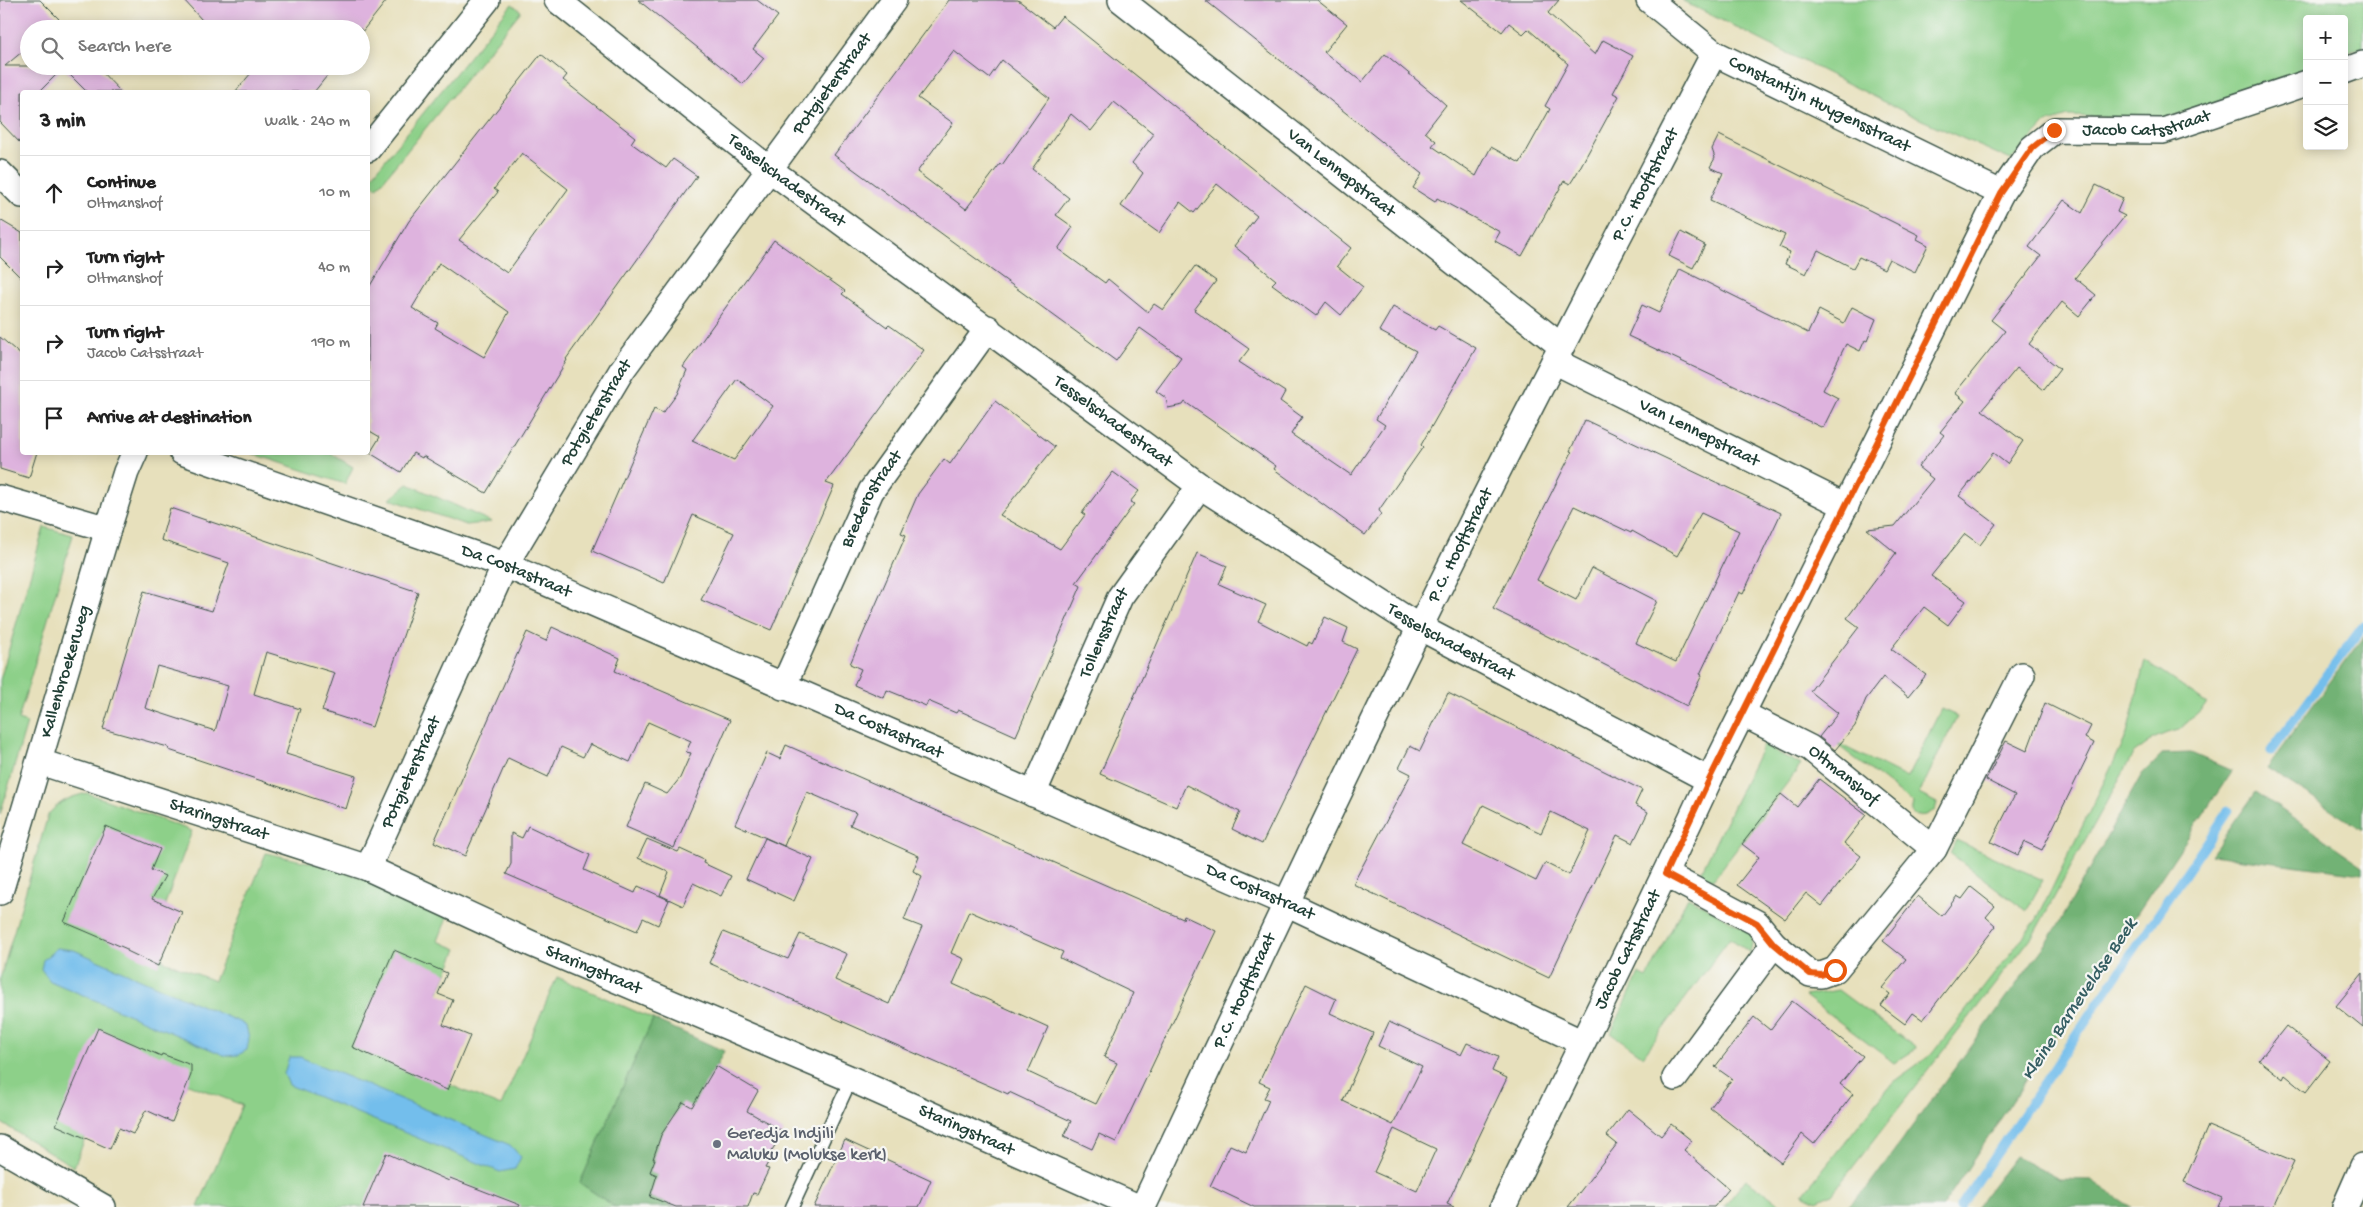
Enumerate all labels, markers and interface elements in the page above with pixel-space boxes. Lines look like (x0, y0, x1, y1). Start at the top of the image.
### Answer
map controls (2303, 15, 2348, 150)
button: + (2303, 15, 2348, 60)
search box (20, 20, 370, 75)
street label: Potgieterstraat (787, 28, 878, 140)
icon: search (38, 34, 66, 62)
text: Search here (78, 36, 172, 59)
street label: Constantijn Huygensstraat (1725, 51, 1915, 158)
button: − (2303, 60, 2348, 105)
street label: Jacob Catsstraat (2082, 105, 2215, 142)
button: layers (2303, 105, 2348, 150)
text: 3 min (40, 110, 85, 135)
text: Walk · 240 m (265, 113, 350, 132)
route end (2043, 119, 2066, 142)
street label: Van Lennepstraat (1282, 123, 1401, 223)
street label: P.C. Hooftstraat (1607, 123, 1684, 246)
street label: Tesselschadestraat (722, 129, 851, 233)
text: Continue (87, 172, 156, 195)
icon: ahead (40, 179, 68, 207)
text: 10 m (319, 184, 350, 203)
text: Oltmanshof (87, 195, 162, 214)
text: Turn right (87, 247, 163, 270)
icon: right (40, 254, 68, 282)
text: 40 m (318, 259, 350, 278)
text: Oltmanshof (87, 270, 162, 289)
text: Turn right (87, 322, 163, 345)
icon: right (40, 329, 68, 357)
text: 190 m (311, 334, 350, 353)
text: Jacob Catsstraat (87, 345, 203, 364)
street label: Potgieterstraat (556, 354, 638, 471)
street label: Tesselschadestraat (1048, 371, 1178, 474)
street label: Van Lennepstraat (1635, 394, 1764, 472)
icon: arrive (40, 404, 68, 432)
text: Arrive at destination (87, 407, 251, 430)
street label: Brederostraat (836, 445, 908, 552)
street label: P.C. Hooftstraat (1423, 483, 1499, 607)
street label: Da Costastraat (458, 540, 576, 604)
street label: Tollensstraat (1075, 582, 1135, 682)
street label: Tesselschadestraat (1382, 598, 1520, 687)
street label: Kallenbroekerweg (36, 603, 95, 740)
street label: Da Costastraat (830, 698, 948, 764)
street label: Potgieterstraat (376, 711, 446, 833)
street label: Oltmanshof (1804, 740, 1884, 811)
street label: Staringstraat (167, 794, 272, 846)
street label: Da Costastraat (1201, 859, 1319, 926)
street label: Jacob Catsstraat (1590, 885, 1667, 1013)
water label: Kleine Barneveldse Beek (2017, 913, 2144, 1085)
street label: P.C. Hooftstraat (1208, 928, 1282, 1053)
street label: Staringstraat (542, 940, 646, 1000)
route start (1824, 959, 1847, 982)
street label: Staringstraat (915, 1100, 1019, 1162)
place label: Geredja Indjili Maluku (Molukse kerk) (727, 1124, 887, 1166)
marker: Geredja Indjili Maluku (Molukse kerk) (711, 1138, 723, 1150)

